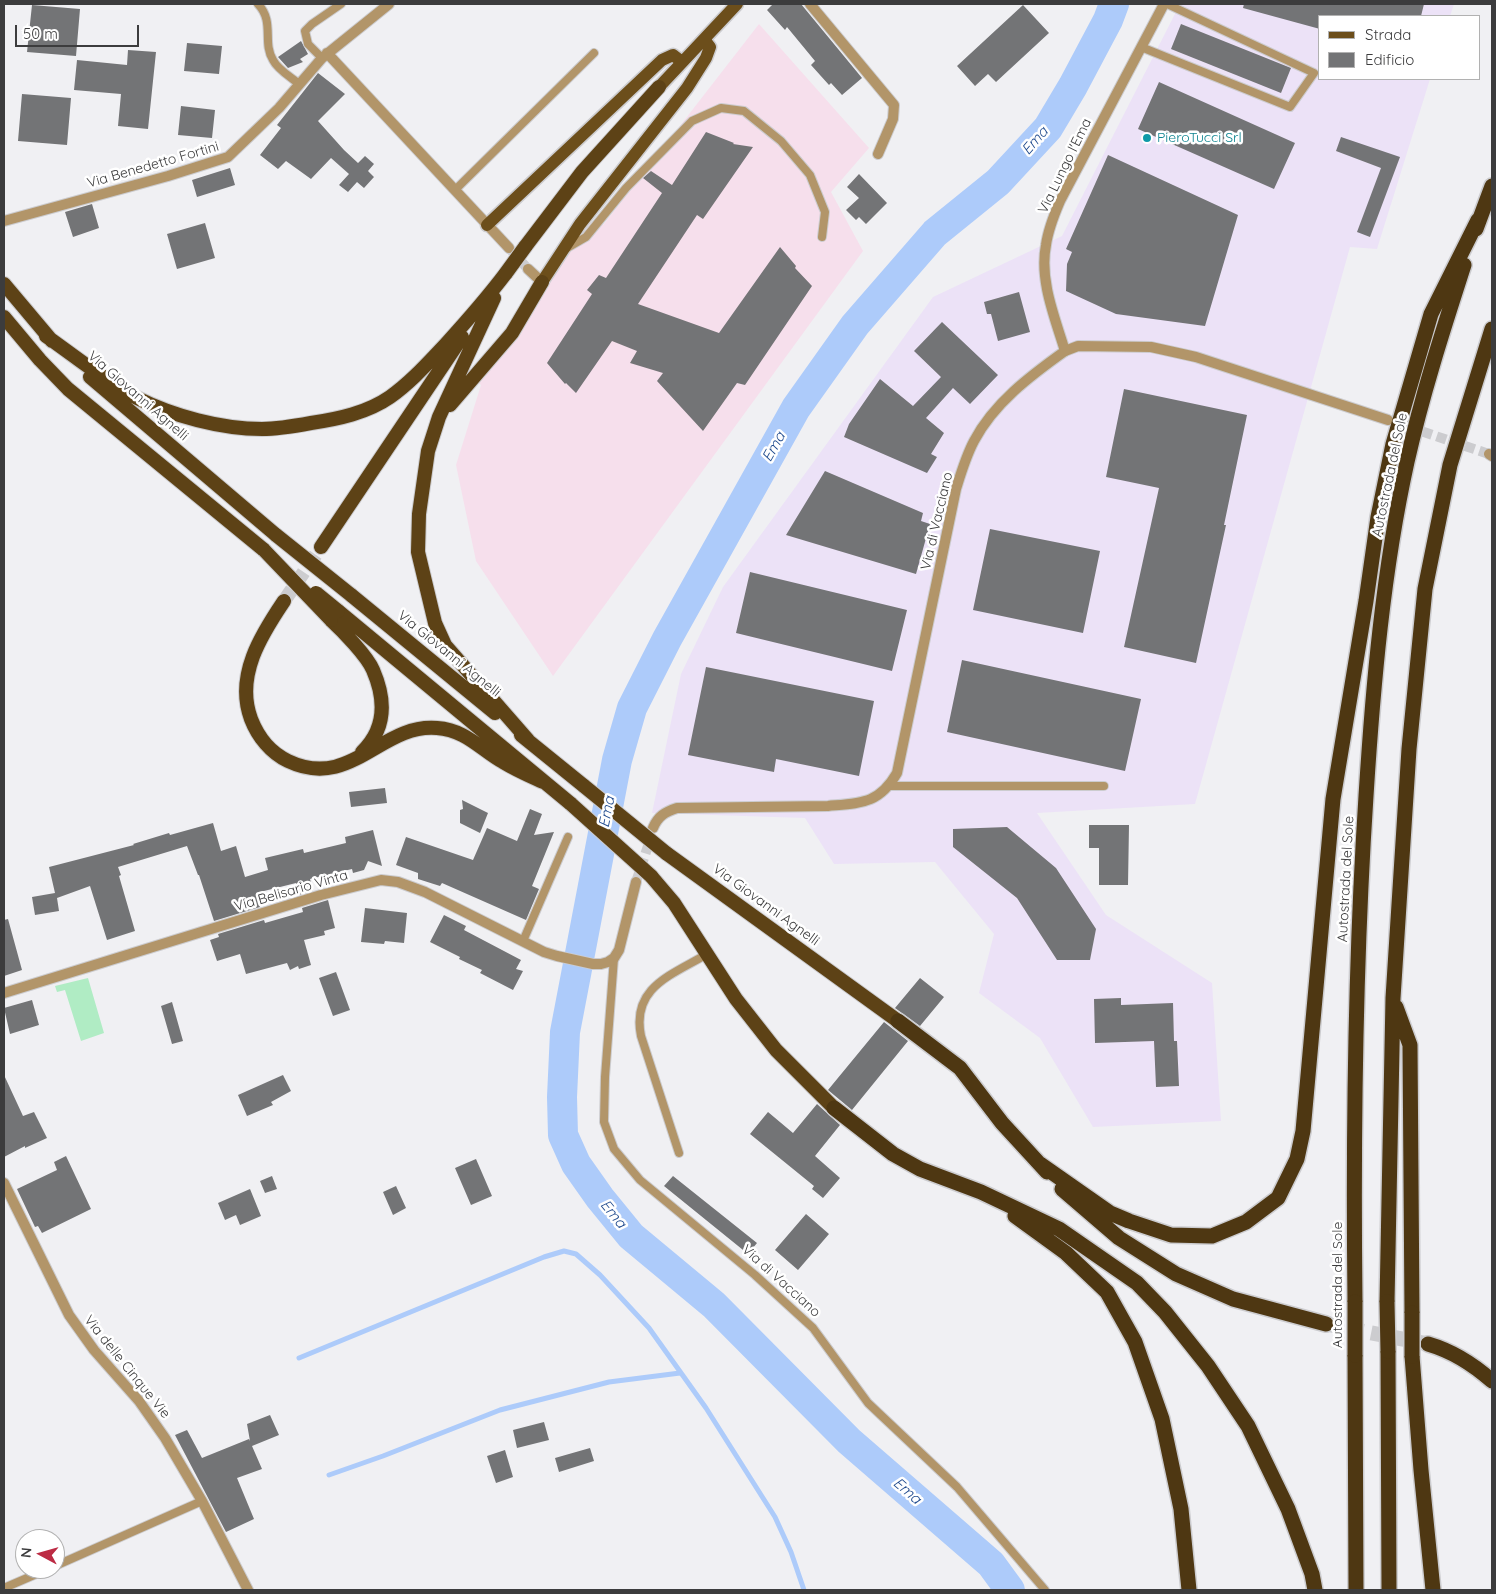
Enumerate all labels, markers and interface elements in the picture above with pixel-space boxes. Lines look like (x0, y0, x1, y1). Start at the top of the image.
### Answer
scale bar (18, 15, 141, 47)
legend (1318, 15, 1481, 80)
text: 50 m (23, 24, 58, 43)
text: Strada (1365, 25, 1411, 44)
text: Edificio (1365, 50, 1414, 69)
street label: Via Lungo l'Ema (1035, 116, 1095, 216)
water label: Ema (1018, 123, 1052, 159)
place label: PieroTucci Srl (1157, 130, 1242, 146)
marker: PieroTucci Srl (1141, 132, 1153, 144)
street label: Via Benedetto Fortini (85, 138, 221, 192)
street label: Via Giovanni Agnelli (84, 348, 192, 444)
street label: Autostrada del Sole (1369, 411, 1411, 539)
water label: Ema (759, 429, 789, 465)
street label: Via di Vacciano (918, 470, 956, 572)
street label: Via Giovanni Agnelli (394, 607, 504, 701)
water label: Ema (595, 795, 619, 829)
street label: Autostrada del Sole (1334, 815, 1358, 943)
street label: Via Giovanni Agnelli (709, 861, 823, 949)
street label: Via Belisario Vinta (232, 867, 350, 915)
water label: Ema (596, 1196, 630, 1232)
street label: Autostrada del Sole (1330, 1222, 1346, 1348)
street label: Via di Vacciano (738, 1241, 824, 1321)
street label: Via delle Cinque Vie (80, 1312, 174, 1422)
water label: Ema (889, 1474, 925, 1508)
north arrow (15, 1529, 65, 1579)
text: N (17, 1546, 36, 1559)

